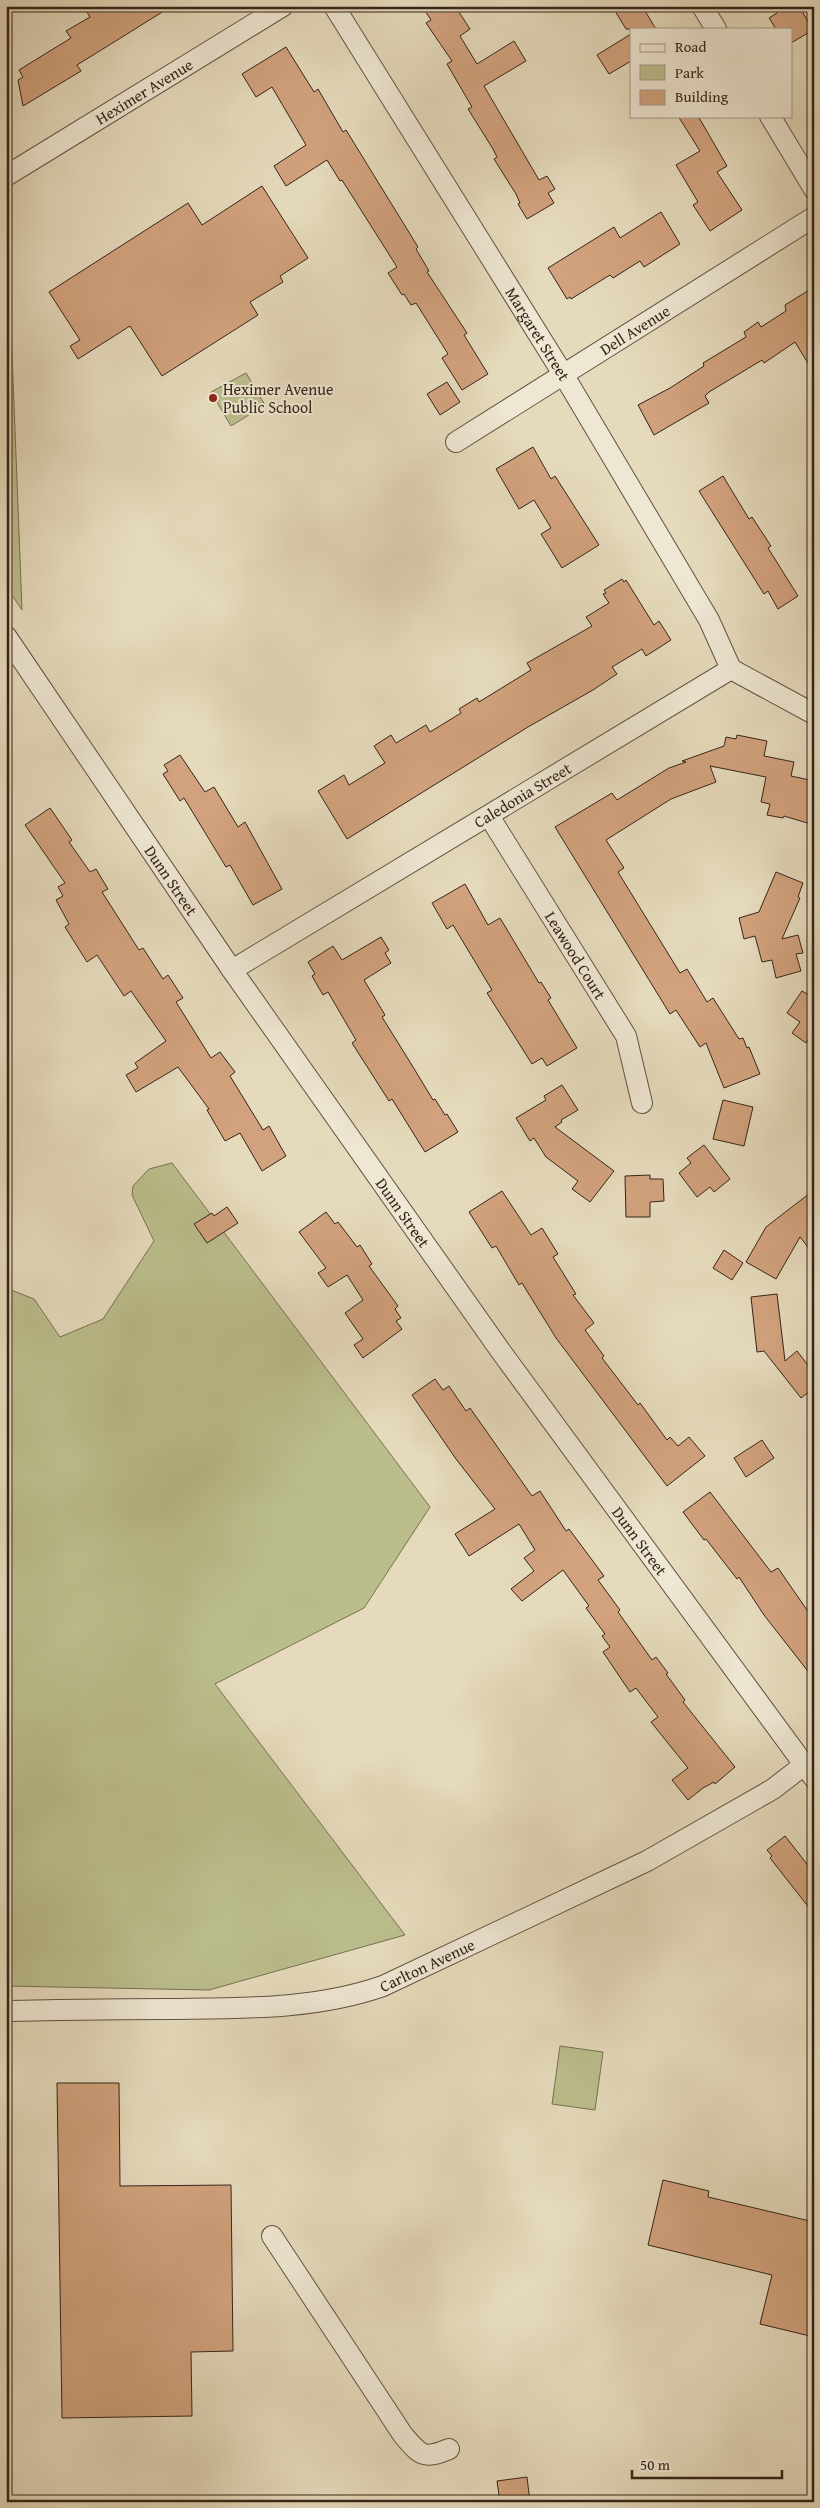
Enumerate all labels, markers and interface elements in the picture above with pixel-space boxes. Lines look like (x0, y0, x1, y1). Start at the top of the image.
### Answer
legend (630, 28, 792, 118)
text: Road (675, 36, 706, 57)
street label: Heximer Avenue (91, 52, 197, 130)
text: Park (675, 62, 704, 83)
text: Building (675, 86, 729, 107)
street label: Margaret Street (500, 282, 576, 385)
street label: Dell Avenue (595, 299, 674, 361)
place label: Heximer Avenue Public School (223, 377, 333, 419)
marker: Heximer Avenue Public School (207, 392, 219, 404)
street label: Caledonia Street (469, 756, 576, 834)
street label: Dunn Street (139, 840, 204, 921)
street label: Leawood Court (539, 906, 612, 1004)
street label: Dunn Street (370, 1173, 436, 1253)
street label: Dunn Street (606, 1501, 674, 1581)
street label: Carlton Avenue (375, 1932, 479, 1998)
scale bar (632, 2448, 782, 2480)
text: 50 m (640, 2454, 671, 2475)

